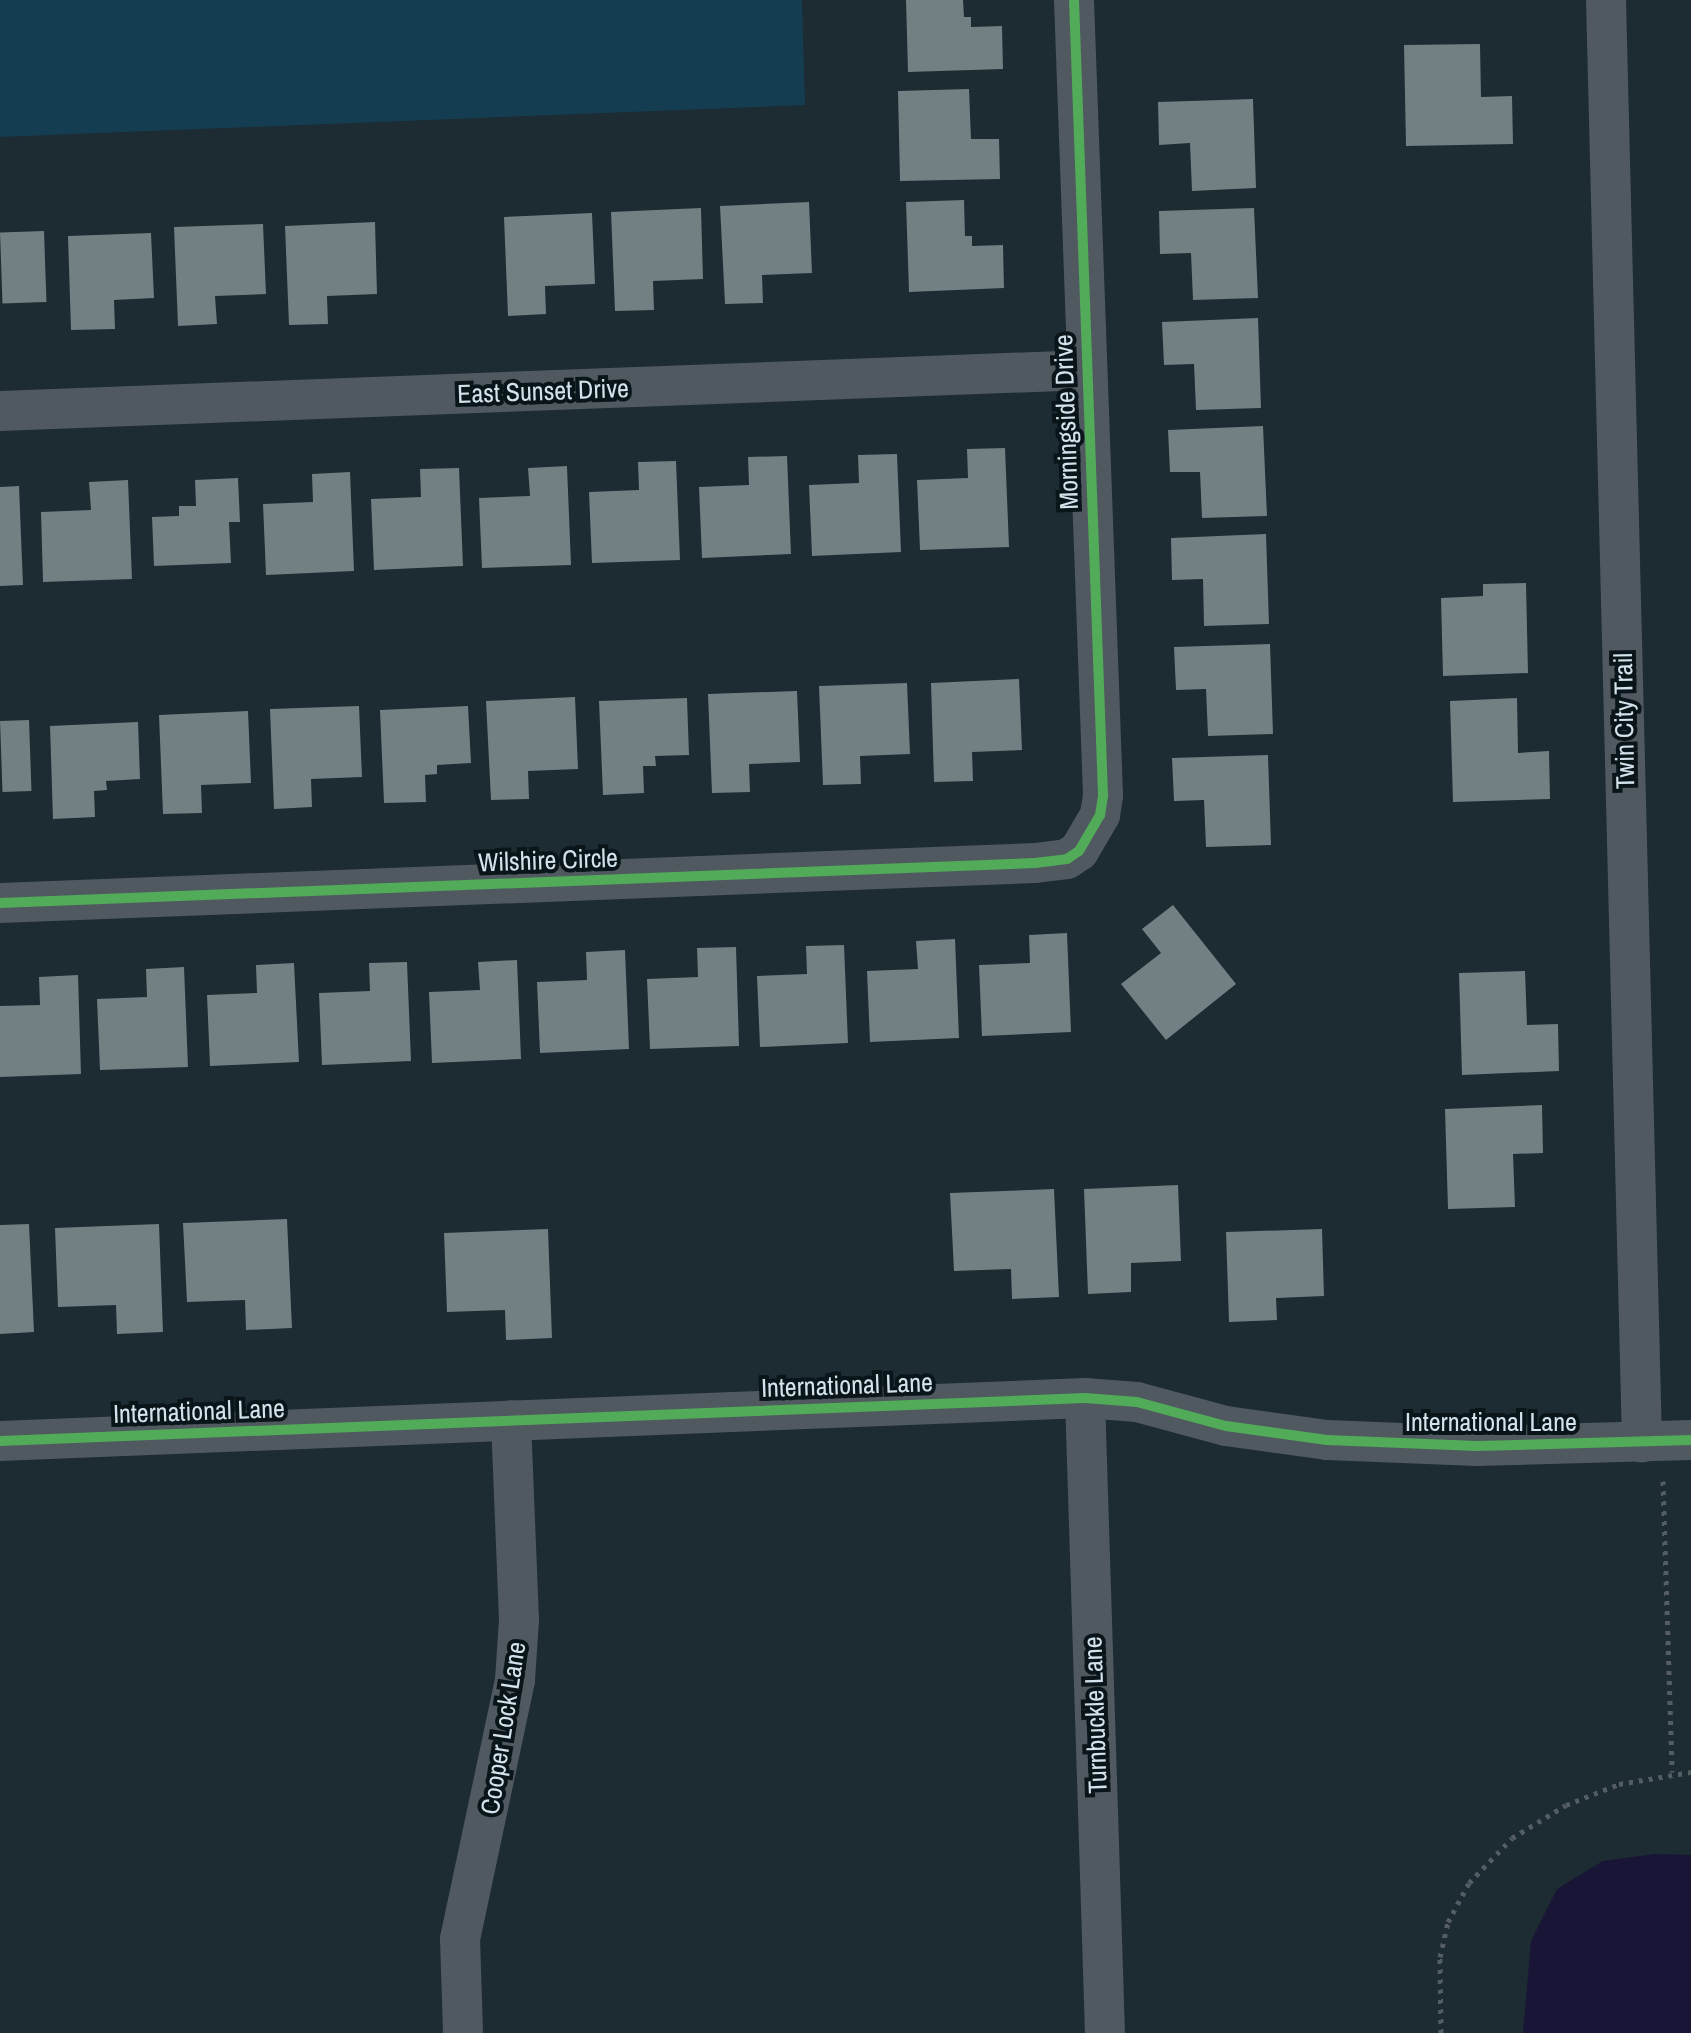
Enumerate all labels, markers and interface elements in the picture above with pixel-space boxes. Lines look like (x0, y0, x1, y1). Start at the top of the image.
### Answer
street label: Morningside Drive (1047, 334, 1085, 510)
street label: East Sunset Drive (457, 372, 629, 410)
street label: Twin City Trail (1607, 652, 1641, 790)
street label: Wilshire Circle (478, 842, 618, 878)
street label: International Lane (761, 1366, 933, 1404)
street label: International Lane (113, 1392, 285, 1430)
street label: International Lane (1405, 1406, 1577, 1438)
street label: Turnbuckle Lane (1077, 1636, 1113, 1794)
street label: Cooper Lock Lane (474, 1640, 532, 1816)

